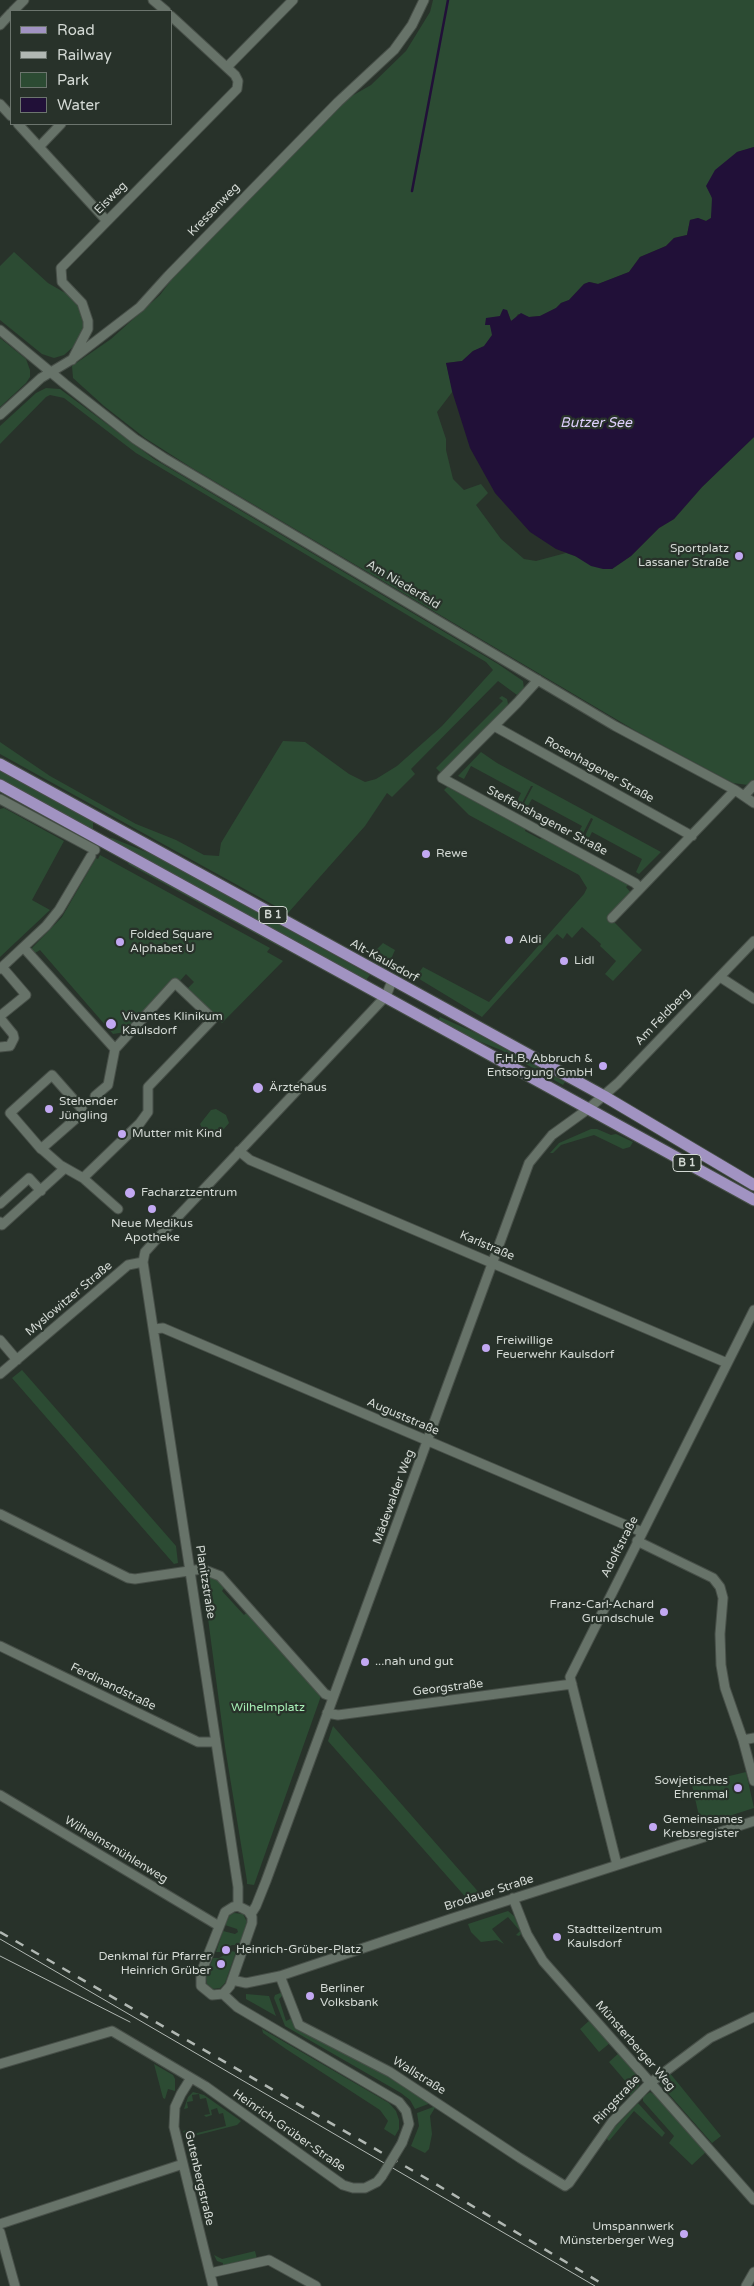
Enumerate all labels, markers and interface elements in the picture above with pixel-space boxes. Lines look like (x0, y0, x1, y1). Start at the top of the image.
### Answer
legend (10, 10, 172, 125)
text: Road (57, 21, 95, 39)
text: Railway (57, 46, 112, 64)
text: Park (57, 71, 89, 89)
text: Water (57, 96, 100, 114)
street label: Eisweg (92, 179, 130, 217)
street label: Kressenweg (185, 180, 243, 240)
water label: Butzer See (560, 415, 632, 431)
place label: Sportplatz Lassaner Straße (638, 542, 729, 570)
marker: Sportplatz Lassaner Straße (733, 550, 745, 562)
street label: Am Niederfeld (364, 557, 442, 613)
street label: Rosenhagener Straße (542, 734, 656, 806)
street label: Steffenshagener Straße (484, 783, 610, 859)
place label: Rewe (436, 847, 467, 861)
marker: Rewe (420, 848, 432, 860)
road number: B 1 (259, 906, 287, 924)
place label: Folded Square Alphabet U (130, 928, 212, 956)
place label: Aldi (519, 933, 541, 947)
marker: Aldi (503, 934, 515, 946)
marker: Folded Square Alphabet U (114, 936, 126, 948)
street label: Alt-Kaulsdorf (347, 936, 421, 986)
place label: Lidl (574, 954, 594, 968)
marker: Lidl (558, 955, 570, 967)
street label: Am Feldberg (632, 986, 694, 1048)
place label: Vivantes Klinikum Kaulsdorf (122, 1010, 223, 1038)
marker: Vivantes Klinikum Kaulsdorf (104, 1017, 118, 1031)
place label: F.H.B. Abbruch & Entsorgung GmbH (487, 1052, 593, 1080)
marker: F.H.B. Abbruch & Entsorgung GmbH (597, 1060, 609, 1072)
marker: Ärztehaus (251, 1081, 265, 1095)
place label: Ärztehaus (269, 1081, 327, 1095)
place label: Stehender Jüngling (59, 1095, 118, 1123)
marker: Stehender Jüngling (43, 1103, 55, 1115)
place label: Mutter mit Kind (132, 1127, 222, 1141)
marker: Mutter mit Kind (116, 1128, 128, 1140)
road number: B 1 (673, 1154, 701, 1172)
marker: Facharztzentrum (123, 1186, 137, 1200)
place label: Facharztzentrum (141, 1186, 237, 1200)
marker: Neue Medikus Apotheke (146, 1203, 158, 1215)
place label: Neue Medikus Apotheke (111, 1217, 193, 1245)
street label: Karlstraße (457, 1228, 517, 1264)
street label: Myslowitzer Straße (23, 1259, 115, 1339)
place label: Freiwillige Feuerwehr Kaulsdorf (496, 1334, 614, 1362)
marker: Freiwillige Feuerwehr Kaulsdorf (480, 1342, 492, 1354)
street label: Auguststraße (365, 1395, 441, 1439)
street label: Mädewalder Weg (370, 1448, 418, 1546)
street label: Adolfstraße (598, 1514, 642, 1580)
street label: Planitzstraße (192, 1544, 218, 1620)
place label: Franz-Carl-Achard Grundschule (550, 1598, 654, 1626)
marker: Franz-Carl-Achard Grundschule (658, 1606, 670, 1618)
place label: ...nah und gut (375, 1655, 454, 1669)
marker: ...nah und gut (359, 1656, 371, 1668)
street label: Ferdinandstraße (68, 1660, 158, 1714)
street label: Georgstraße (412, 1677, 484, 1699)
park label: Wilhelmplatz (231, 1701, 305, 1715)
place label: Sowjetisches Ehrenmal (654, 1774, 728, 1802)
marker: Sowjetisches Ehrenmal (732, 1782, 744, 1794)
street label: Wilhelmsmühlenweg (62, 1813, 170, 1887)
place label: Gemeinsames Krebsregister (663, 1813, 743, 1841)
marker: Gemeinsames Krebsregister (647, 1821, 659, 1833)
street label: Brodauer Straße (442, 1872, 536, 1914)
place label: Stadtteilzentrum Kaulsdorf (567, 1923, 662, 1951)
marker: Stadtteilzentrum Kaulsdorf (551, 1931, 563, 1943)
place label: Heinrich-Grüber-Platz (236, 1943, 361, 1957)
marker: Heinrich-Grüber-Platz (220, 1944, 232, 1956)
place label: Denkmal für Pfarrer Heinrich Grüber (99, 1950, 211, 1978)
marker: Denkmal für Pfarrer Heinrich Grüber (215, 1958, 227, 1970)
place label: Berliner Volksbank (320, 1982, 378, 2010)
marker: Berliner Volksbank (304, 1990, 316, 2002)
street label: Münsterberger Weg (592, 1998, 678, 2094)
street label: Wallstraße (390, 2054, 448, 2098)
street label: Ringstraße (591, 2072, 643, 2128)
street label: Heinrich-Grüber-Straße (230, 2087, 348, 2175)
street label: Gutenbergstraße (181, 2129, 217, 2227)
place label: Umspannwerk Münsterberger Weg (560, 2220, 674, 2248)
marker: Umspannwerk Münsterberger Weg (678, 2228, 690, 2240)

